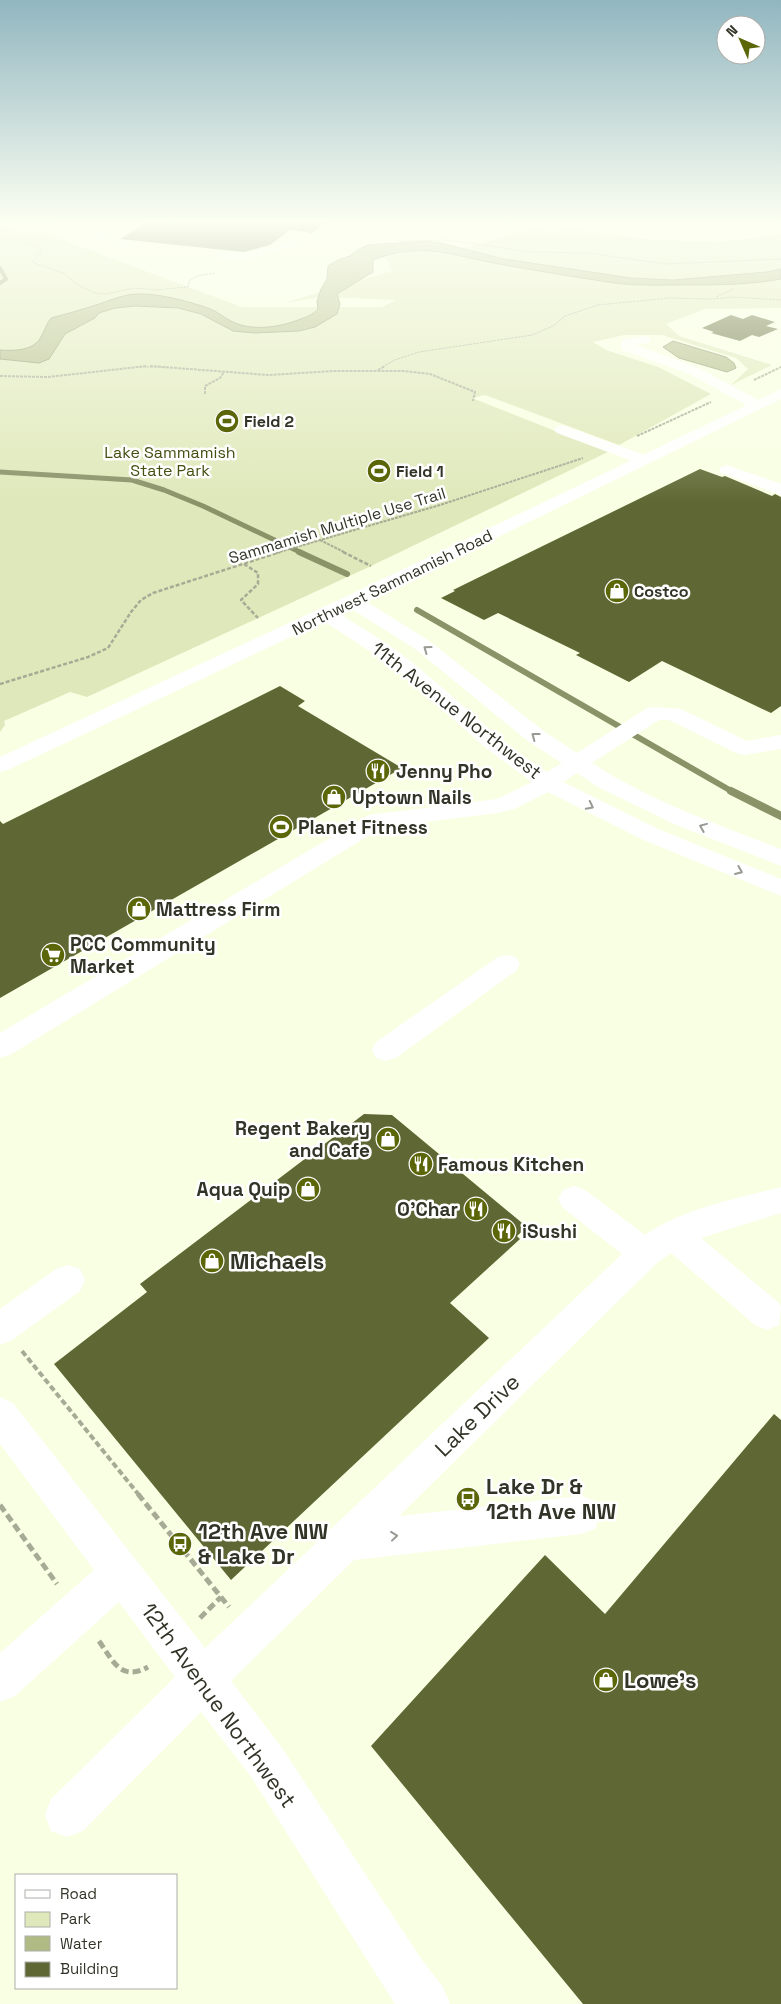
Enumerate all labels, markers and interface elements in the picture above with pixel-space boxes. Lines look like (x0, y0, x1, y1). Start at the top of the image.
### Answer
north arrow (716, 15, 766, 65)
text: N (722, 21, 741, 40)
sports icon: Field 2 (214, 408, 240, 434)
place label: Field 2 (244, 411, 294, 432)
park label: Lake Sammamish State Park (104, 442, 236, 481)
sports icon: Field 1 (366, 458, 392, 484)
place label: Field 1 (396, 461, 444, 482)
street label: Sammamish Multiple Use Trail (226, 482, 448, 569)
street label: Northwest Sammamish Road (289, 525, 496, 640)
shop icon: Costco (604, 578, 630, 604)
place label: Costco (634, 581, 689, 602)
street label: 11th Avenue Northwest (366, 636, 547, 785)
one-way arrow (423, 646, 433, 655)
one-way arrow (532, 733, 541, 741)
restaurant icon: Jenny Pho (365, 758, 391, 784)
place label: Jenny Pho (396, 759, 492, 784)
shop icon: Uptown Nails (321, 784, 347, 810)
place label: Uptown Nails (352, 785, 472, 810)
one-way arrow (585, 800, 594, 810)
sports icon: Planet Fitness (268, 814, 294, 840)
place label: Planet Fitness (298, 815, 428, 840)
one-way arrow (699, 823, 708, 833)
one-way arrow (734, 864, 743, 875)
shop icon: Mattress Firm (126, 896, 152, 922)
place label: Mattress Firm (156, 897, 280, 922)
place label: PCC Community Market (70, 932, 216, 979)
supermarket icon: PCC Community Market (40, 942, 66, 968)
place label: Regent Bakery and Cafe (235, 1116, 370, 1163)
shop icon: Regent Bakery and Cafe (375, 1126, 401, 1152)
restaurant icon: Famous Kitchen (408, 1151, 434, 1177)
place label: Famous Kitchen (438, 1152, 584, 1177)
shop icon: Aqua Quip (295, 1176, 321, 1202)
place label: Aqua Quip (197, 1177, 290, 1202)
restaurant icon: O’Char (463, 1196, 489, 1222)
place label: O’Char (397, 1197, 458, 1222)
restaurant icon: iSushi (491, 1218, 517, 1244)
place label: iSushi (522, 1219, 577, 1244)
place label: Michaels (230, 1247, 324, 1275)
shop icon: Michaels (199, 1248, 225, 1274)
street label: Lake Drive (429, 1368, 525, 1462)
place label: Lake Dr & 12th Ave NW (486, 1472, 616, 1525)
bus stop icon: Lake Dr & 12th Ave NW (455, 1486, 481, 1512)
place label: 12th Ave NW & Lake Dr (198, 1517, 328, 1570)
bus stop icon: 12th Ave NW & Lake Dr (167, 1531, 193, 1557)
one-way arrow (390, 1531, 398, 1542)
street label: 12th Avenue Northwest (135, 1597, 303, 1813)
place label: Lowe's (624, 1666, 697, 1694)
shop icon: Lowe's (593, 1667, 619, 1693)
legend (15, 1874, 178, 1989)
text: Road (60, 1884, 97, 1903)
text: Park (60, 1909, 91, 1928)
text: Water (60, 1934, 103, 1953)
text: Building (60, 1959, 119, 1978)

